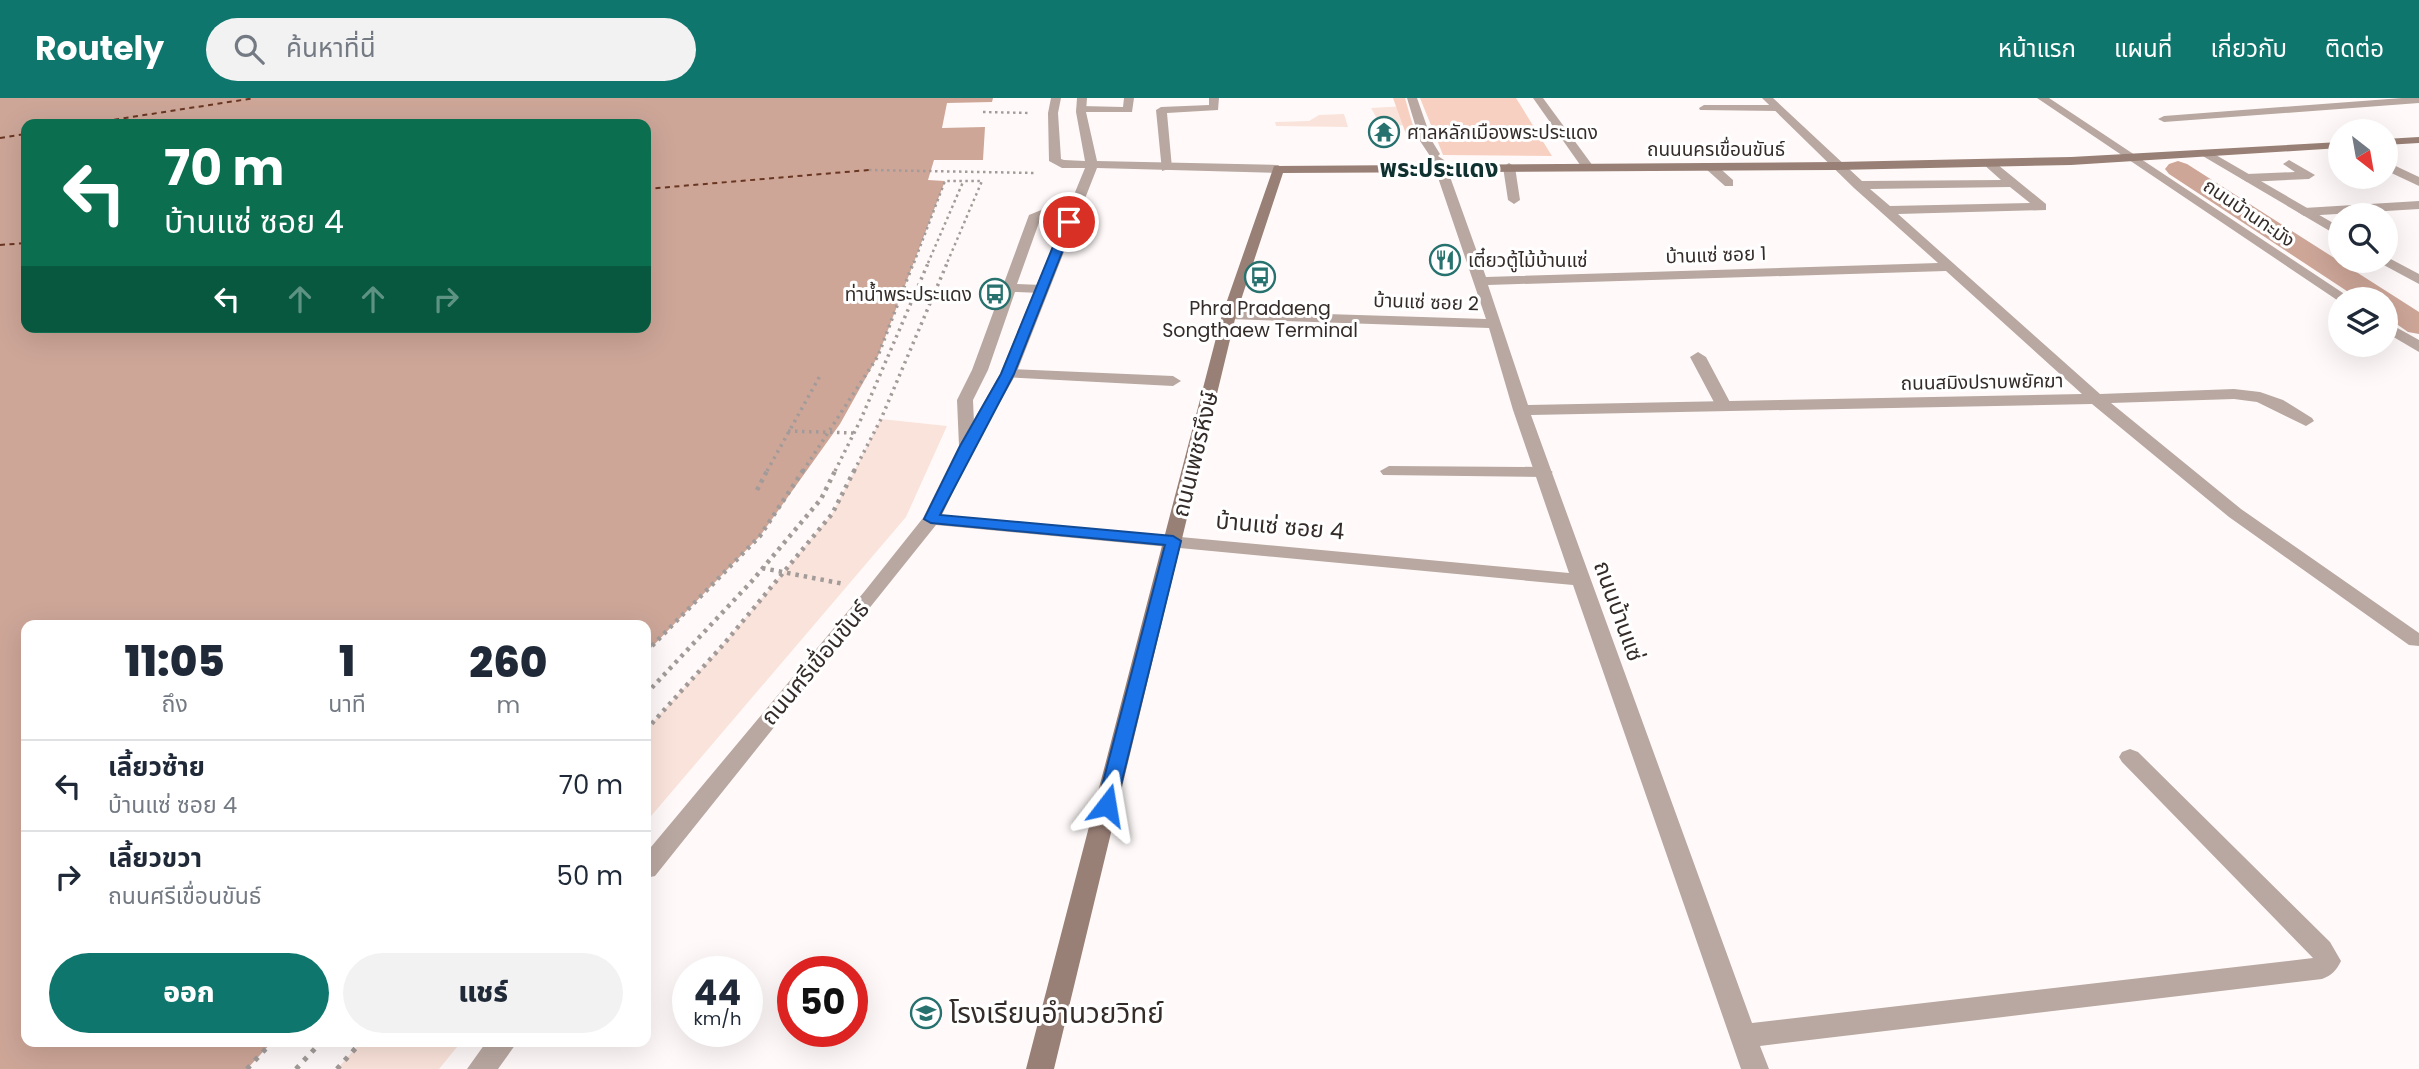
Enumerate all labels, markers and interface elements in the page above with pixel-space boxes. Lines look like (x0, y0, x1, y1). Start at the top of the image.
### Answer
search box (206, 18, 696, 81)
text: Routely (35, 25, 164, 72)
icon: search (230, 30, 268, 68)
text: ค้นหาที่นี่ (286, 30, 376, 66)
text: หน้าแรก (1998, 32, 2076, 65)
text: แผนที่ (2114, 32, 2172, 65)
text: เกี่ยวกับ (2210, 32, 2287, 65)
text: ติดต่อ (2325, 32, 2384, 65)
temple icon: ศาลหลักเมืองพระประแดง (1367, 115, 1401, 149)
place label: ศาลหลักเมืองพระประแดง (1407, 119, 1598, 146)
north arrow (2328, 119, 2398, 189)
map controls (2328, 119, 2398, 357)
text: 70 m (164, 134, 284, 202)
street label: ถนนนครเขื่อนขันธ์ (1647, 136, 1785, 163)
icon: left (49, 147, 140, 238)
district label: พระประแดง (1380, 152, 1498, 185)
street label: ถนนบ้านทะมัง (2198, 172, 2300, 254)
pin (1039, 192, 1099, 252)
text: บ้านแซ่ ซอย 4 (164, 199, 344, 244)
icon: arrive (1050, 203, 1088, 241)
button: search (2328, 203, 2398, 273)
street label: บ้านแซ่ ซอย 1 (1665, 240, 1767, 270)
restaurant icon: เตี๋ยวตู้ไม้บ้านแซ่ (1428, 243, 1462, 277)
place label: เตี๋ยวตู้ไม้บ้านแซ่ (1468, 247, 1588, 274)
bus stop icon: Phra Pradaeng Songthaew Terminal (1243, 260, 1277, 294)
bus stop icon: ท่าน้ำพระประแดง (978, 277, 1012, 311)
icon: left (208, 280, 246, 318)
icon: ahead (281, 280, 319, 318)
icon: ahead (354, 280, 392, 318)
icon: right (427, 280, 465, 318)
place label: ท่าน้ำพระประแดง (845, 281, 972, 308)
street label: บ้านแซ่ ซอย 2 (1373, 287, 1479, 317)
button: layers (2328, 287, 2398, 357)
place label: Phra Pradaeng Songthaew Terminal (1162, 295, 1358, 344)
street label: ถนนสมิงปราบพยัคฆา (1900, 367, 2064, 397)
street label: ถนนเพชรหึงษ์ (1164, 388, 1226, 520)
street label: บ้านแซ่ ซอย 4 (1214, 504, 1346, 548)
street label: ถนนบ้านแซ่ (1586, 556, 1652, 666)
street label: ถนนศรีเขื่อนขันธ์ (753, 594, 877, 732)
text: 11:05 (125, 632, 225, 691)
text: 1 (339, 632, 355, 691)
text: 260 (469, 633, 547, 692)
text: ถึง (162, 688, 188, 720)
text: นาที (328, 688, 366, 720)
text: m (497, 689, 520, 721)
text: เลี้ยวซ้าย (108, 749, 205, 785)
icon: left (49, 767, 87, 805)
text: 70 m (559, 767, 623, 803)
position arrow (1070, 768, 1144, 842)
text: บ้านแซ่ ซอย 4 (108, 789, 237, 821)
text: เลี้ยวขวา (108, 840, 202, 876)
icon: right (49, 858, 87, 896)
text: 50 m (557, 858, 623, 894)
text: ถนนศรีเขื่อนขันธ์ (108, 880, 261, 912)
button: ออก (49, 953, 329, 1033)
button: แชร์ (343, 953, 623, 1033)
speed limit sign: 50 (777, 956, 868, 1047)
text: 44 (694, 968, 741, 1017)
place label: โรงเรียนอำนวยวิทย์ (949, 994, 1164, 1033)
school or university icon: โรงเรียนอำนวยวิทย์ (909, 996, 943, 1030)
text: km/h (694, 1006, 741, 1031)

